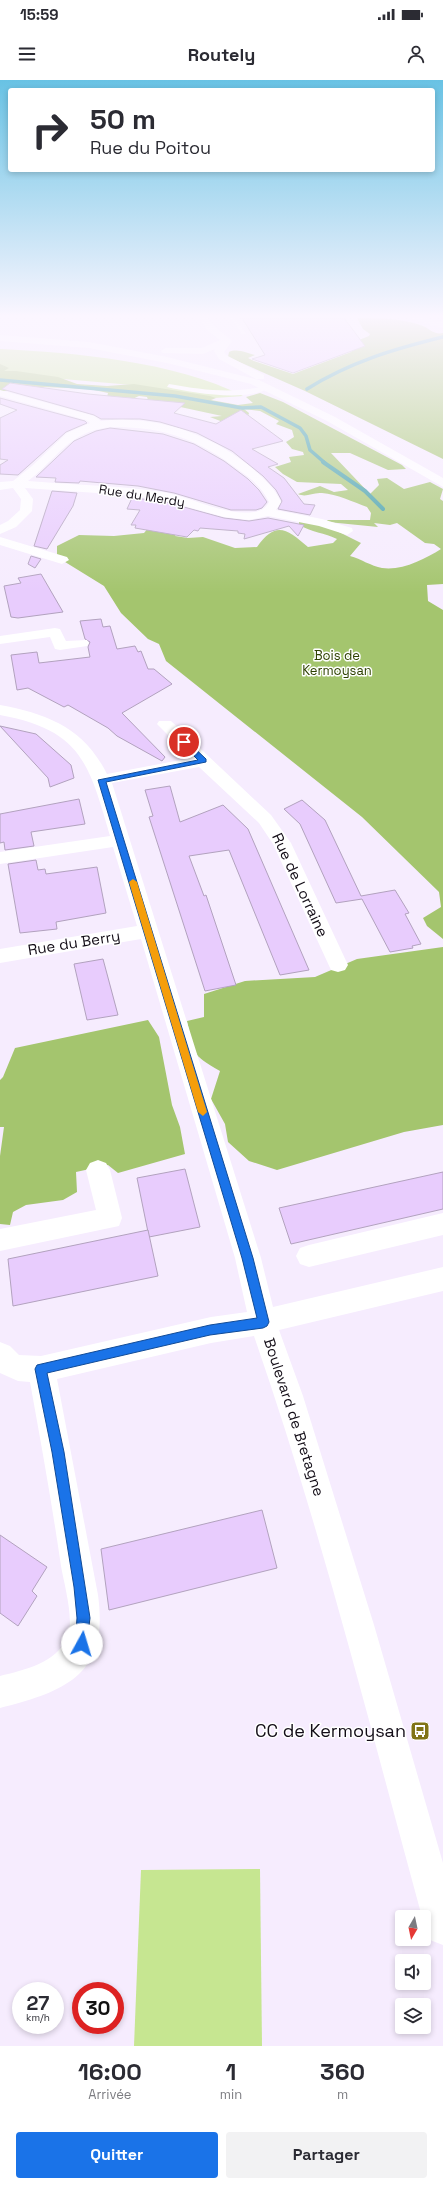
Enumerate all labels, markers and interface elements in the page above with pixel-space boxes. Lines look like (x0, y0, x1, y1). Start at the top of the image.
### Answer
text: 15:59 (20, 5, 59, 24)
icon: menu (16, 43, 38, 65)
text: Routely (188, 43, 255, 66)
icon: person (405, 43, 427, 65)
text: 50 m (90, 101, 156, 137)
icon: right (24, 104, 76, 156)
text: Rue du Poitou (90, 136, 211, 159)
street label: Rue du Merdy (98, 480, 186, 511)
park label: Bois de Kermoysan (302, 647, 372, 679)
pin (167, 725, 201, 759)
icon: arrive (173, 731, 195, 753)
street label: Rue de Lorraine (268, 830, 333, 940)
street label: Rue du Berry (26, 926, 122, 959)
street label: Boulevard de Bretagne (260, 1335, 329, 1498)
position arrow (61, 1623, 103, 1665)
place label: CC de Kermoysan (255, 1719, 406, 1742)
bus stop icon: CC de Kermoysan (409, 1720, 431, 1742)
north arrow (395, 1910, 431, 1946)
map controls (395, 1910, 431, 2034)
button: sound (395, 1954, 431, 1990)
speed limit sign: 30 (72, 1982, 124, 2034)
text: 27 (27, 1990, 49, 2016)
button: layers (395, 1998, 431, 2034)
text: km/h (26, 2011, 50, 2024)
text: 16:00 (78, 2056, 142, 2087)
text: 1 (226, 2056, 236, 2087)
text: 360 (320, 2056, 365, 2087)
text: Arrivée (88, 2086, 132, 2103)
text: min (220, 2086, 242, 2103)
text: m (337, 2086, 348, 2103)
button: Quitter (16, 2132, 218, 2178)
button: Partager (226, 2132, 427, 2178)

